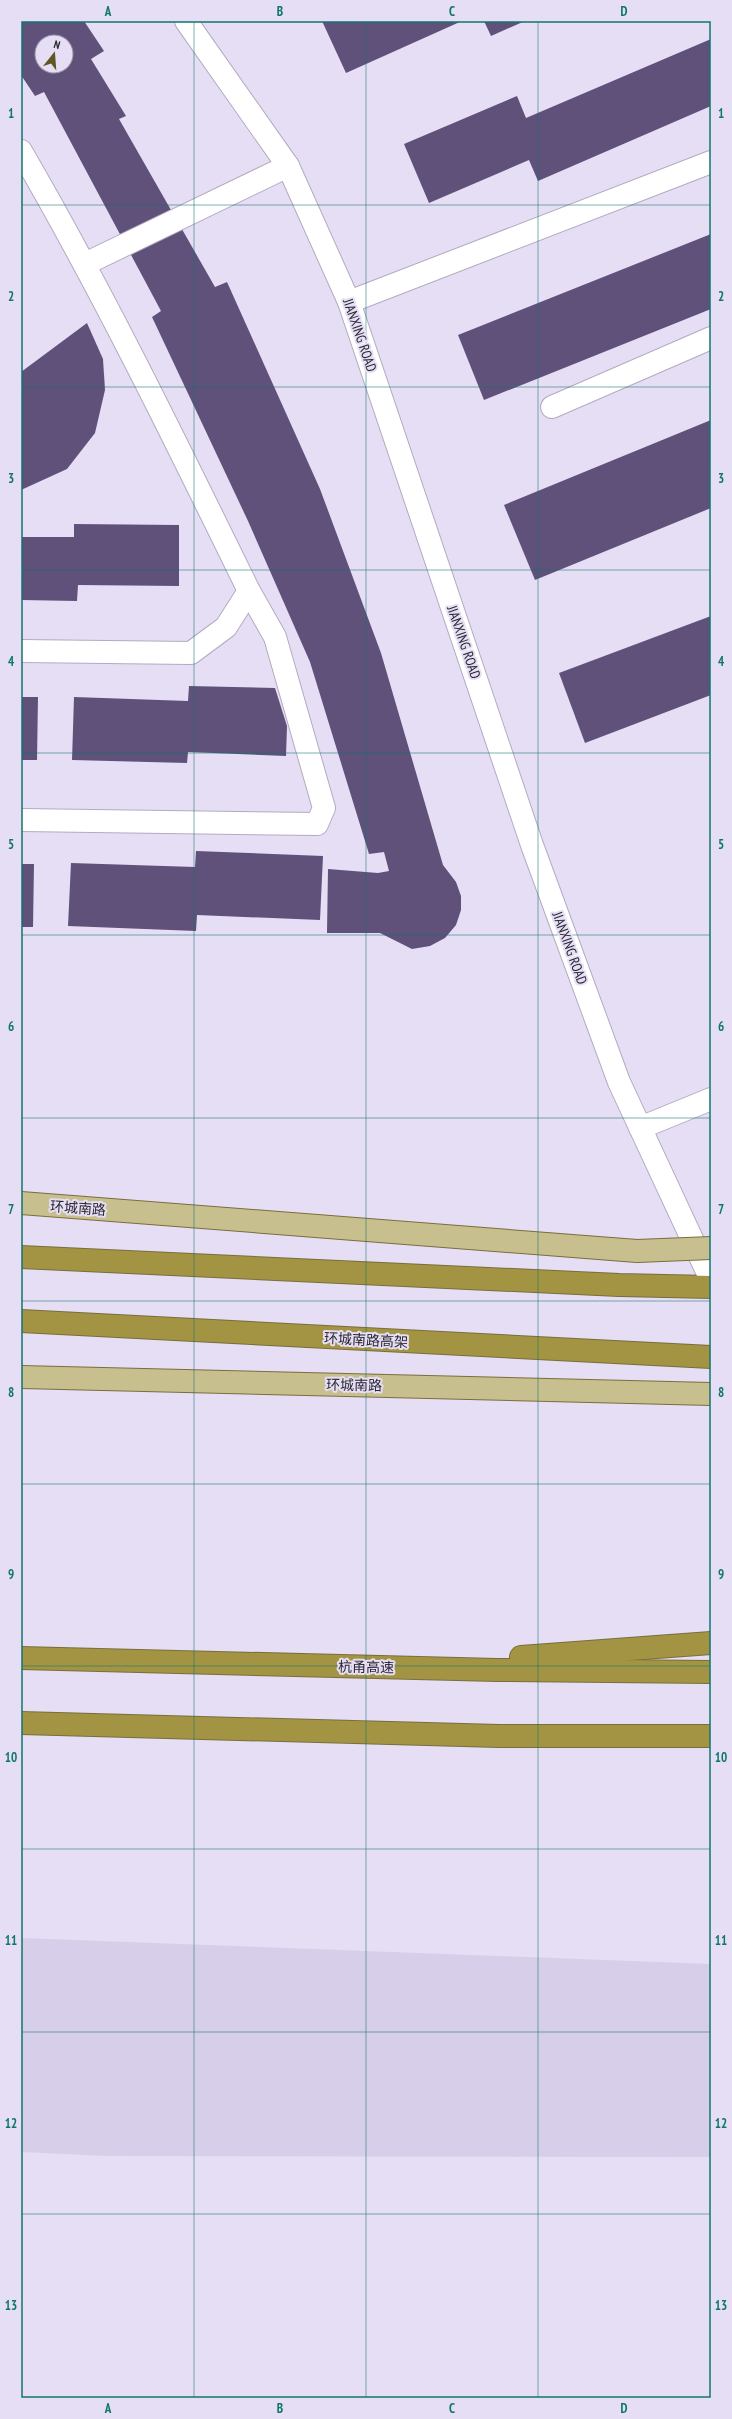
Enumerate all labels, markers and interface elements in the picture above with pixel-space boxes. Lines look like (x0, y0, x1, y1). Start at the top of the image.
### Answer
text: A (104, 3, 112, 20)
text: B (277, 3, 283, 20)
text: C (449, 3, 455, 20)
text: D (621, 3, 628, 20)
north arrow (34, 34, 74, 74)
text: N (52, 37, 62, 52)
text: 1 (8, 105, 14, 122)
text: 1 (718, 105, 724, 122)
text: 2 (8, 288, 14, 305)
text: 2 (718, 288, 724, 305)
street label: JIANXING ROAD (339, 295, 381, 374)
text: 3 (8, 470, 14, 487)
text: 3 (718, 470, 724, 487)
street label: JIANXING ROAD (443, 602, 485, 681)
text: 4 (8, 653, 15, 670)
text: 4 (718, 653, 725, 670)
text: 5 (8, 836, 14, 853)
text: 5 (718, 836, 724, 853)
street label: JIANXING ROAD (548, 908, 591, 987)
text: 6 (8, 1018, 14, 1035)
text: 6 (718, 1018, 724, 1035)
street label: 环城南路 (49, 1197, 107, 1219)
text: 7 (8, 1201, 14, 1218)
text: 7 (718, 1201, 724, 1218)
street label: 环城南路高架 (324, 1329, 408, 1351)
street label: 环城南路 (326, 1376, 382, 1394)
text: 8 (8, 1384, 14, 1401)
text: 8 (718, 1384, 724, 1401)
text: 9 (8, 1566, 14, 1583)
text: 9 (718, 1566, 724, 1583)
street label: 杭甬高速 (338, 1658, 394, 1676)
text: 10 (5, 1749, 17, 1766)
text: 10 (715, 1749, 727, 1766)
text: 11 (5, 1932, 17, 1949)
text: 11 (715, 1932, 727, 1949)
text: 12 (5, 2115, 17, 2132)
text: 12 (715, 2115, 727, 2132)
text: 13 (5, 2297, 17, 2314)
text: 13 (715, 2297, 727, 2314)
text: A (104, 2400, 112, 2417)
text: B (277, 2400, 283, 2417)
text: C (449, 2400, 455, 2417)
text: D (621, 2400, 628, 2417)

